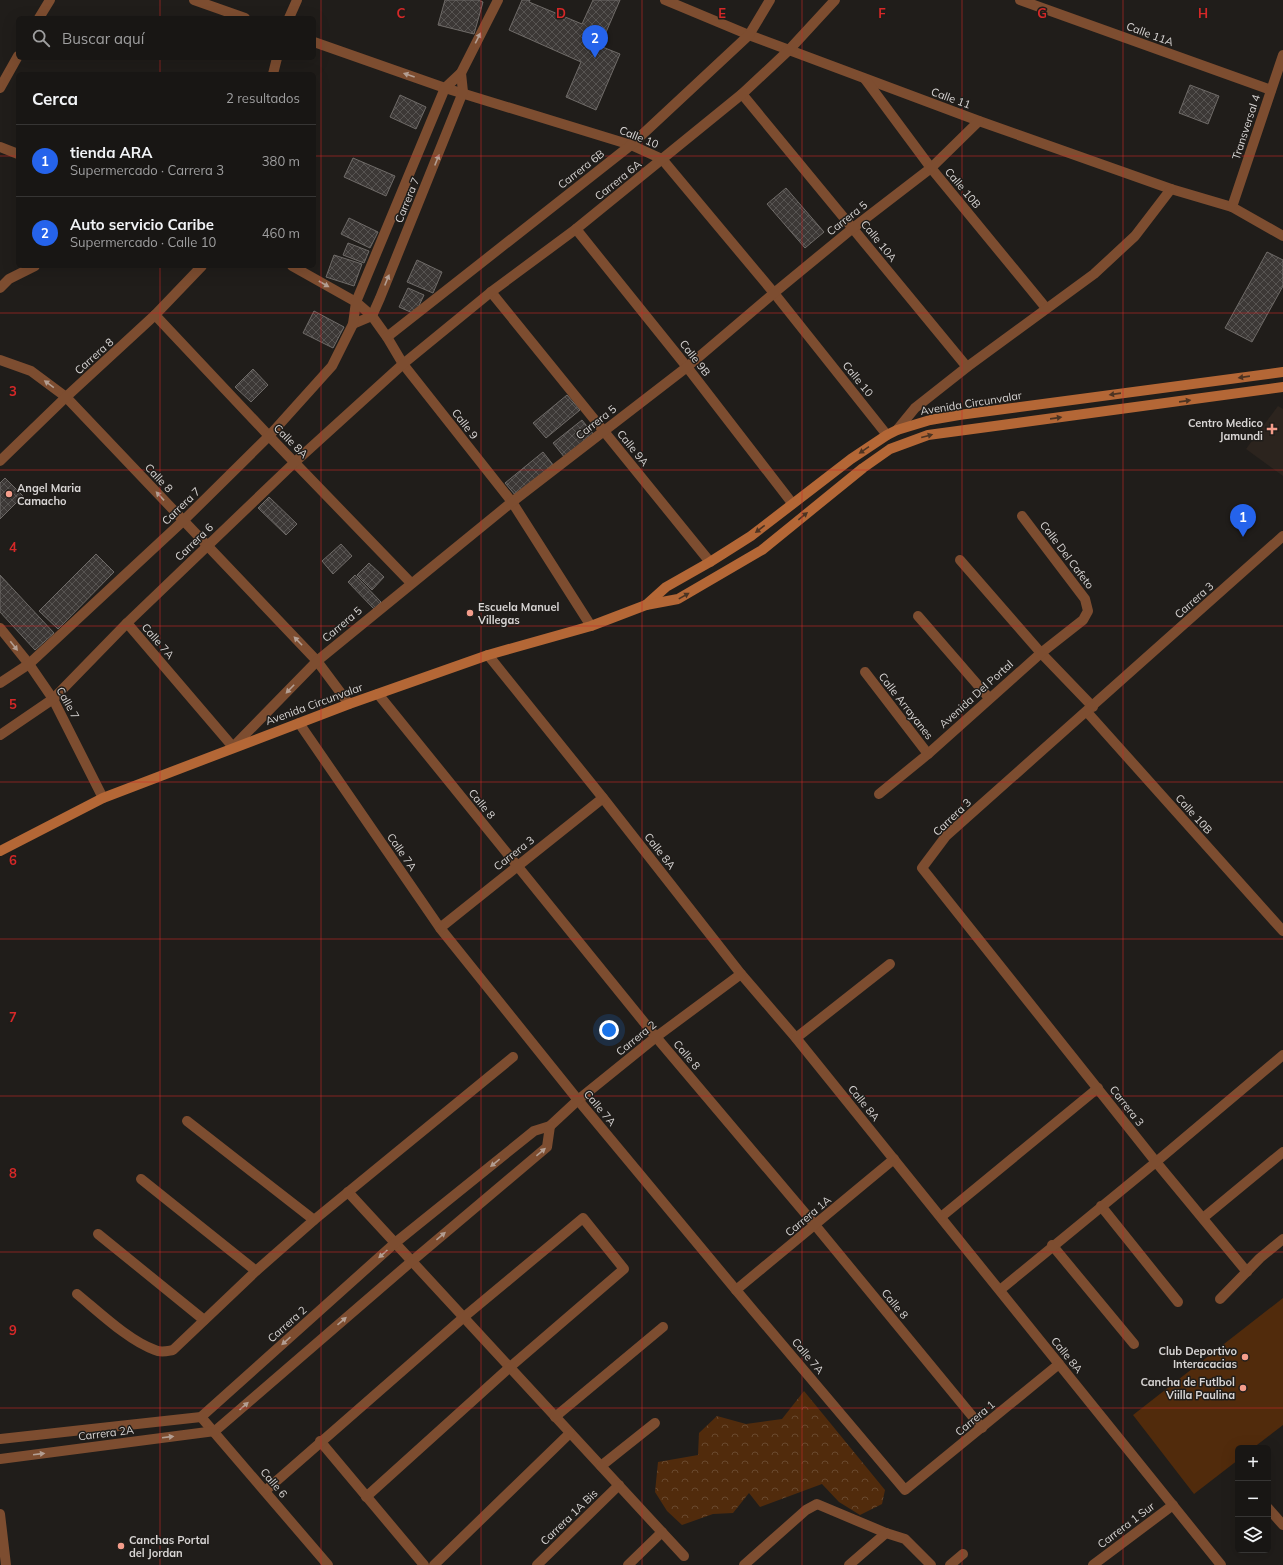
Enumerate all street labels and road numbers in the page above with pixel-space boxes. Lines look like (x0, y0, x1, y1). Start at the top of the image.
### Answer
street label: Calle 11A (1124, 19, 1176, 49)
street label: Calle 11 (929, 84, 973, 112)
street label: Transversal 4 (1229, 92, 1263, 161)
street label: Calle 10 (617, 123, 661, 151)
street label: Carrera 6B (555, 146, 607, 192)
street label: Carrera 6A (592, 157, 644, 203)
street label: Calle 10B (942, 165, 984, 211)
street label: Carrera 7 (392, 175, 422, 225)
street label: Carrera 5 (824, 198, 870, 238)
street label: Calle 10A (858, 217, 900, 265)
street label: Carrera 8 (72, 335, 117, 377)
street label: Calle 9B (677, 337, 713, 379)
street label: Calle 10 (840, 359, 877, 400)
street label: Avenida Circunvalar (919, 388, 1023, 418)
street label: Carrera 5 (573, 402, 619, 442)
street label: Calle 9 (449, 406, 481, 442)
street label: Calle 8A (271, 421, 311, 461)
street label: Calle 9A (614, 427, 652, 469)
street label: Calle 8 (142, 461, 176, 496)
street label: Carrera 7 (159, 484, 203, 528)
street label: Calle Del Cafeto (1037, 518, 1097, 592)
street label: Carrera 6 (172, 520, 216, 564)
street label: Carrera 3 (1172, 579, 1216, 621)
street label: Carrera 5 (319, 603, 365, 645)
street label: Calle 7A (139, 620, 177, 662)
street label: Avenida Del Portal (936, 657, 1016, 731)
street label: Calle Arrayanes (876, 670, 936, 742)
street label: Avenida Circunvalar (263, 680, 365, 728)
street label: Calle 7 (53, 684, 83, 722)
street label: Calle 8 (466, 786, 499, 822)
street label: Calle 10B (1172, 791, 1216, 837)
street label: Carrera 3 (930, 795, 974, 839)
street label: Calle 7A (384, 830, 420, 874)
street label: Calle 8A (641, 830, 679, 872)
street label: Carrera 3 (491, 833, 537, 873)
street label: Carrera 2 (613, 1017, 659, 1058)
street label: Calle 8 (671, 1037, 704, 1073)
street label: Calle 8A (845, 1082, 883, 1124)
street label: Carrera 3 (1107, 1083, 1147, 1129)
street label: Calle 7A (581, 1087, 619, 1129)
street label: Carrera 1A (782, 1193, 834, 1239)
street label: Calle 8 (879, 1286, 912, 1322)
street label: Carrera 2 (265, 1303, 310, 1345)
street label: Calle 8A (1048, 1334, 1086, 1376)
street label: Calle 7A (789, 1335, 827, 1377)
street label: Carrera 1 (952, 1397, 998, 1439)
street label: Carrera 2A (77, 1423, 135, 1443)
street label: Calle 6 (258, 1465, 291, 1501)
street label: Carrera 1A Bis (537, 1486, 601, 1548)
street label: Carrera 1 Sur (1095, 1499, 1157, 1551)

